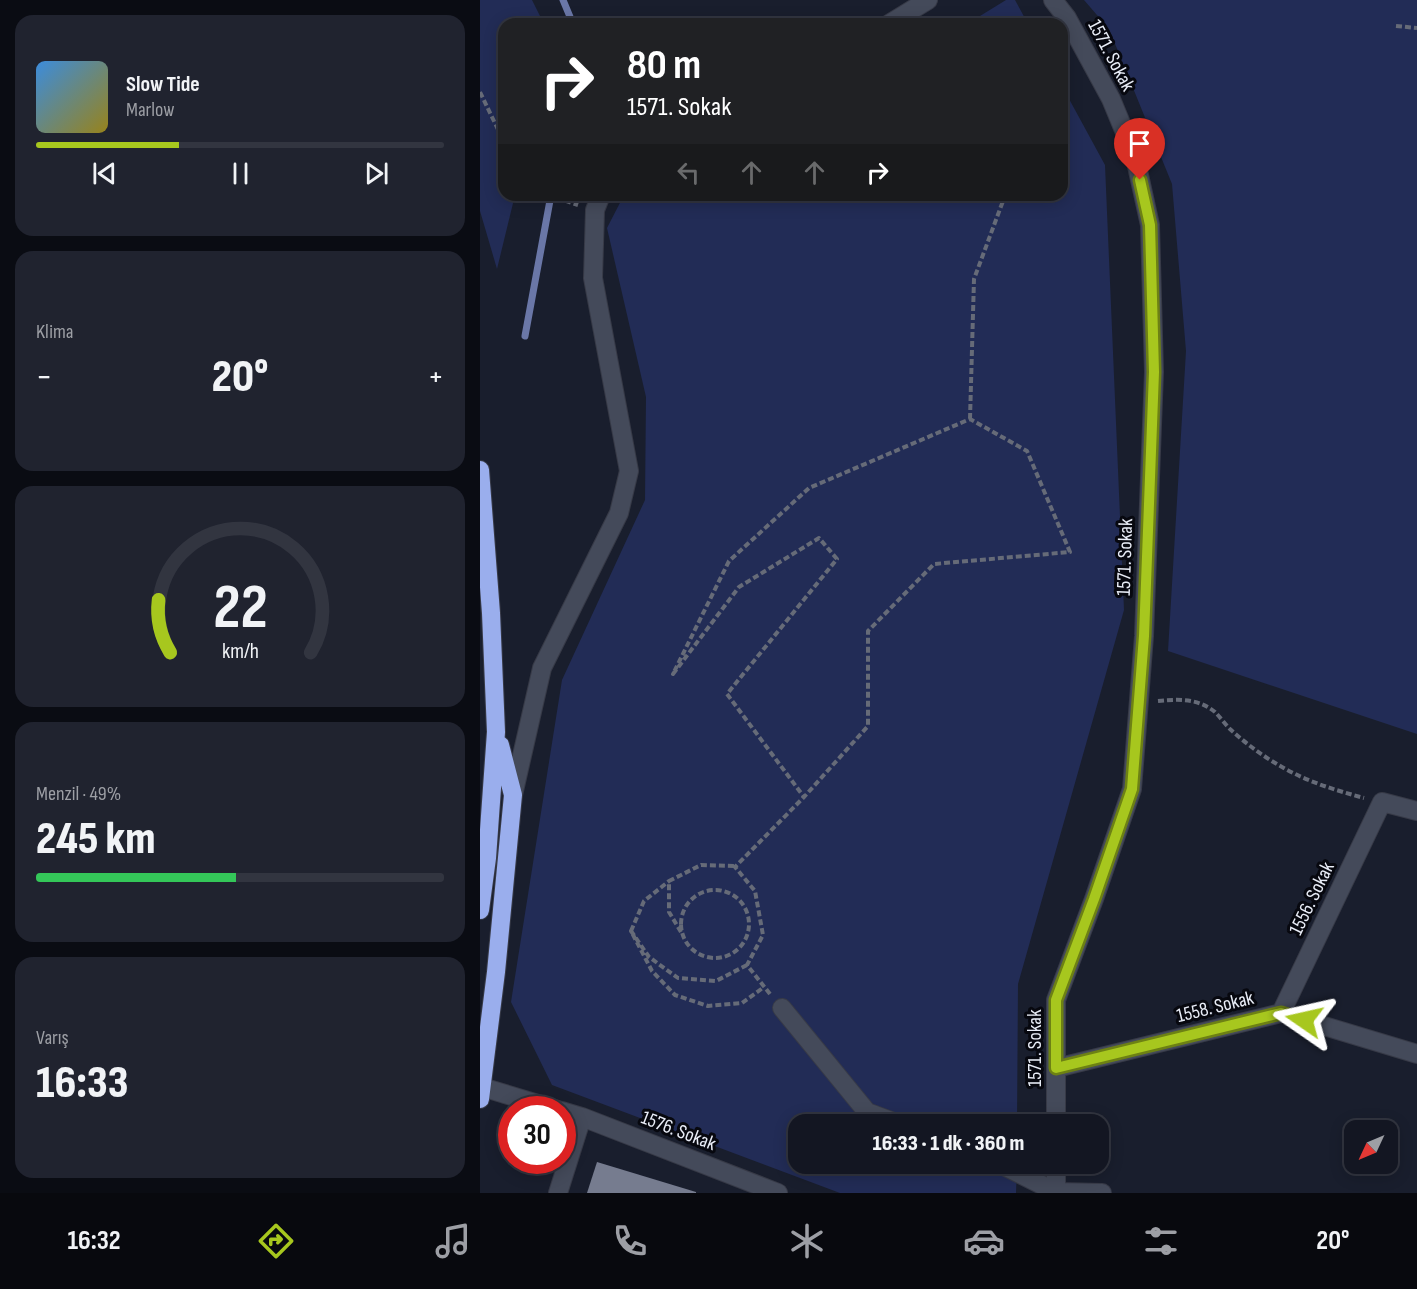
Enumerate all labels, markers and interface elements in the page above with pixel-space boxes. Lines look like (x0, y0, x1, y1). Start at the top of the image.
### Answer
street label: 1571. Sokak (1082, 16, 1140, 96)
text: 80 m (627, 40, 701, 91)
icon: right (528, 42, 606, 120)
text: Slow Tide (126, 71, 200, 98)
text: 1571. Sokak (627, 91, 731, 123)
text: Marlow (126, 98, 174, 122)
pin (1114, 118, 1165, 180)
icon: arrive (1123, 127, 1156, 160)
icon: left (672, 156, 705, 189)
icon: ahead (735, 156, 768, 189)
icon: ahead (798, 156, 831, 189)
icon: right (861, 156, 894, 189)
icon: previous (88, 157, 121, 190)
icon: pause (224, 157, 257, 190)
icon: next (360, 157, 393, 190)
text: Klima (36, 320, 74, 344)
text: 20° (212, 350, 268, 405)
text: − (36, 357, 52, 397)
text: + (428, 357, 444, 397)
street label: 1571. Sokak (1112, 518, 1138, 596)
text: 22 (213, 572, 267, 647)
text: km/h (221, 640, 259, 665)
text: Menzil · 49% (36, 782, 121, 806)
text: 245 km (36, 812, 156, 867)
street label: 1556. Sokak (1284, 858, 1340, 939)
street label: 1558. Sokak (1174, 986, 1257, 1028)
position arrow (1272, 988, 1336, 1052)
street label: 1571. Sokak (1023, 1009, 1047, 1087)
text: Varış (36, 1026, 69, 1050)
text: 16:33 (36, 1056, 129, 1111)
speed limit sign: 30 (498, 1096, 576, 1174)
street label: 1576. Sokak (638, 1106, 720, 1156)
north arrow (1344, 1120, 1398, 1174)
map controls (1344, 1120, 1398, 1174)
text: 16:33 · 1 dk · 360 m (873, 1130, 1024, 1157)
icon: directions (255, 1220, 297, 1262)
icon: music (432, 1220, 474, 1262)
icon: phone (609, 1220, 651, 1262)
icon: climate (786, 1220, 828, 1262)
icon: car (963, 1220, 1005, 1262)
icon: filters (1140, 1220, 1182, 1262)
text: 16:32 (67, 1225, 121, 1257)
text: 20° (1316, 1225, 1350, 1257)

